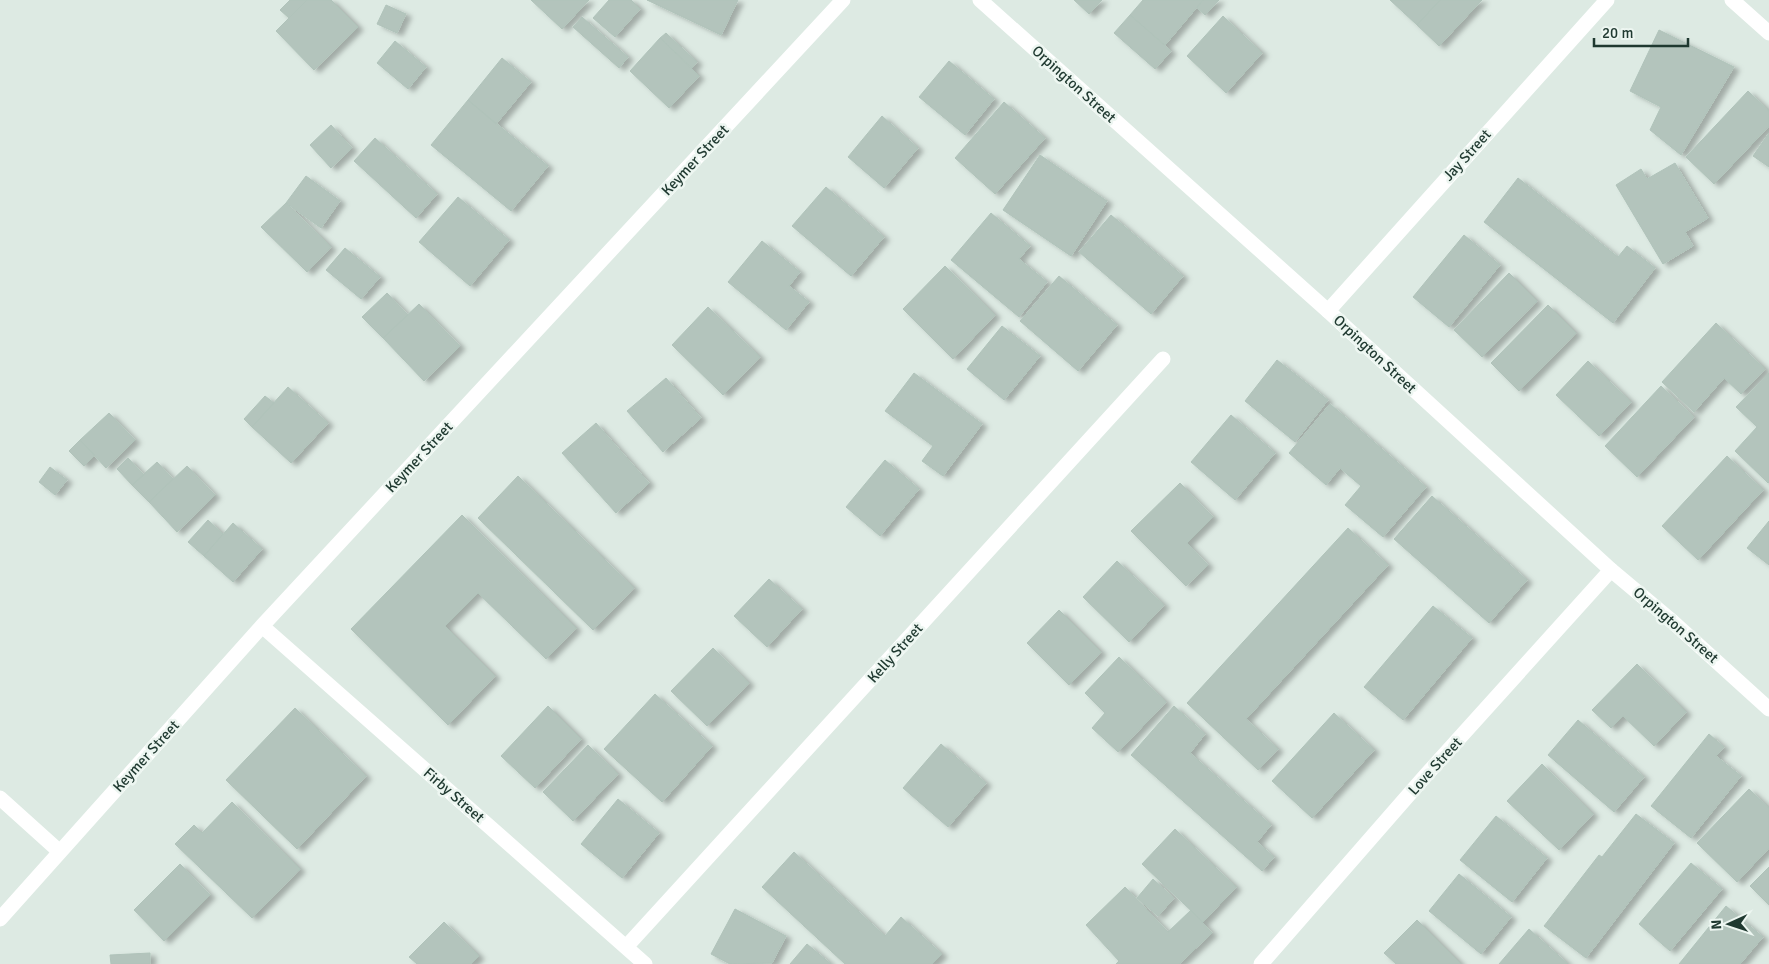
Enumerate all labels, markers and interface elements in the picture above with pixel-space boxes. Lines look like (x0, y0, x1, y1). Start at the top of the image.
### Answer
scale bar (1594, 15, 1688, 47)
text: 20 m (1602, 24, 1633, 42)
street label: Orpington Street (1028, 42, 1120, 126)
street label: Keymer Street (658, 121, 732, 199)
street label: Jay Street (1439, 126, 1495, 184)
street label: Orpington Street (1330, 311, 1420, 397)
street label: Keymer Street (382, 418, 456, 496)
street label: Orpington Street (1630, 583, 1722, 667)
street label: Kelly Street (864, 619, 926, 687)
street label: Keymer Street (109, 716, 183, 796)
street label: Love Street (1404, 733, 1466, 799)
street label: Firby Street (420, 764, 488, 826)
north arrow (1704, 899, 1754, 949)
text: N (1708, 919, 1725, 930)

